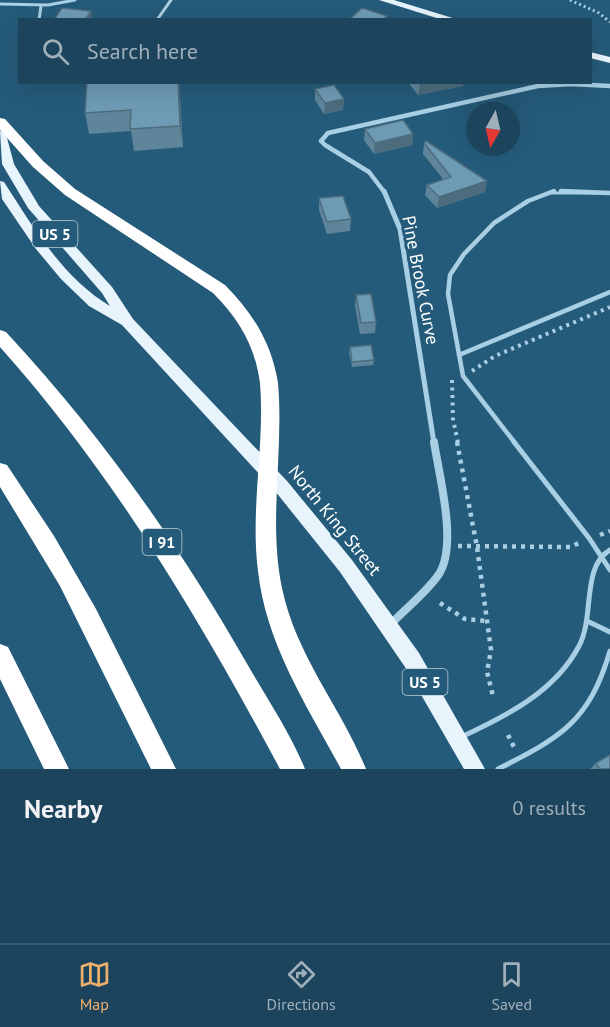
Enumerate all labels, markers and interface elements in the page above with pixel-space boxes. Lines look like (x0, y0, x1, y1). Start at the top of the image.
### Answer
search box (18, 18, 592, 84)
icon: search (39, 35, 72, 68)
text: Search here (87, 37, 198, 65)
north arrow (466, 102, 520, 156)
street label: Pine Brook Curve (397, 214, 445, 346)
road number: US 5 (32, 221, 78, 247)
street label: North King Street (283, 460, 387, 580)
road number: I 91 (142, 529, 182, 555)
road number: US 5 (402, 669, 448, 695)
text: Nearby (24, 792, 102, 825)
text: 0 results (513, 795, 586, 821)
tab: Map (78, 958, 111, 1014)
tab: Directions (267, 958, 336, 1014)
tab: Saved (491, 958, 532, 1014)

